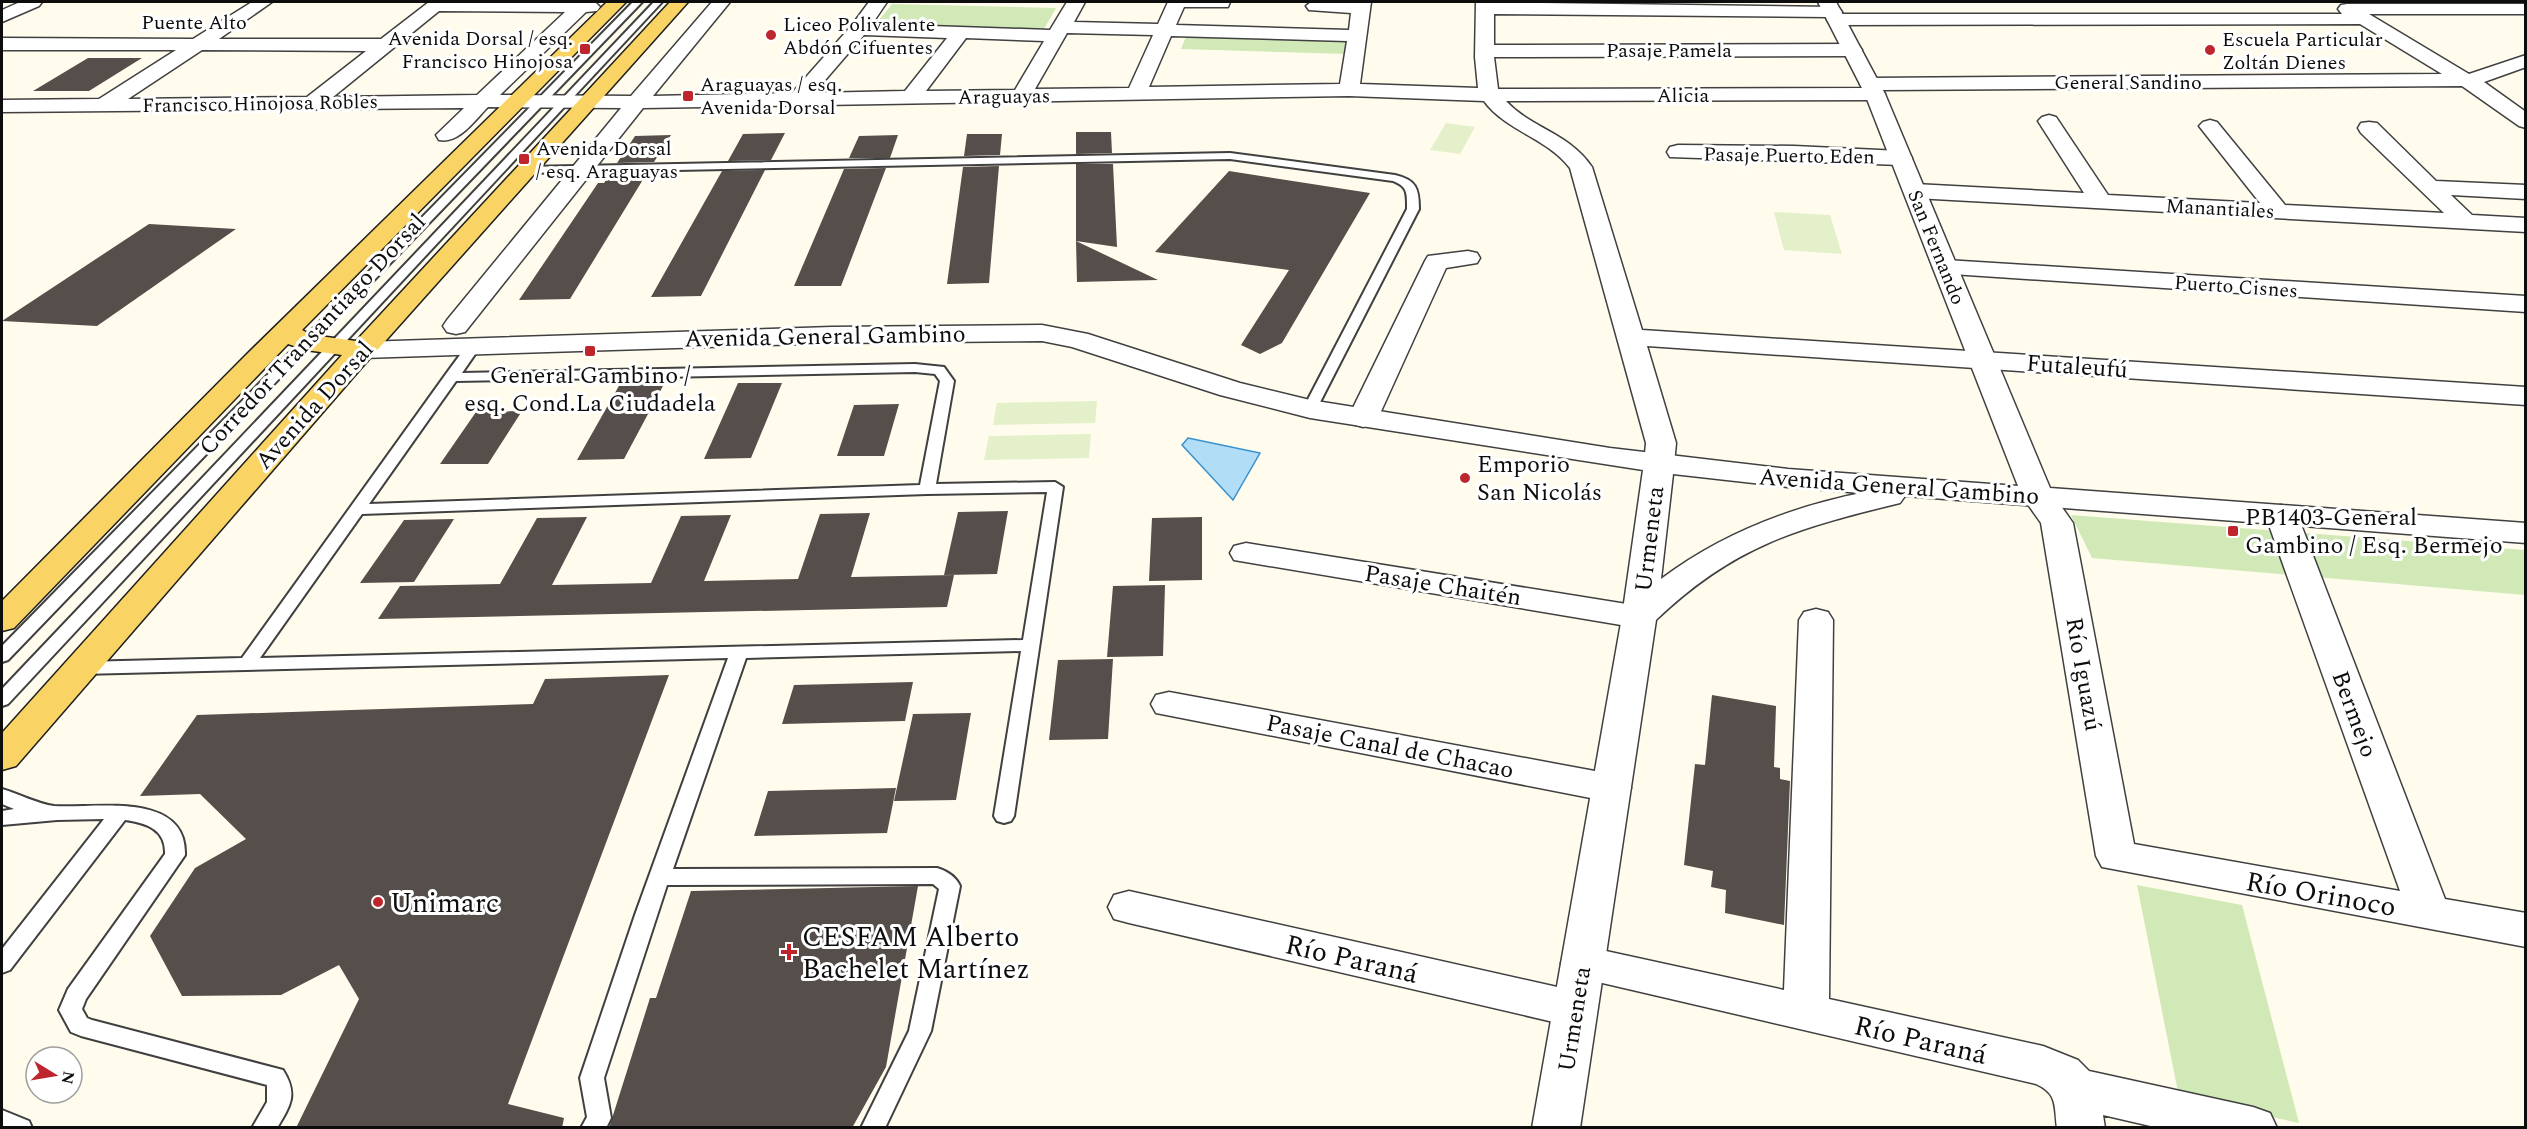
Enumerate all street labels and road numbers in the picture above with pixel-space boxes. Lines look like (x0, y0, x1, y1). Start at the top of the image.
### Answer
street label: Puente Alto (141, 8, 247, 38)
street label: Pasaje Pamela (1606, 36, 1732, 66)
street label: General Sandino (2054, 68, 2202, 98)
street label: Araguayas (957, 81, 1051, 113)
street label: Alicia (1657, 81, 1709, 111)
street label: Francisco Hinojosa Robles (142, 87, 378, 121)
street label: Pasaje Puerto Eden (1703, 140, 1875, 172)
street label: San Fernando (1899, 185, 1973, 309)
street label: Manantiales (2165, 191, 2275, 227)
street label: Corredor Transantiago Dorsal (191, 206, 435, 464)
street label: Puerto Cisnes (2173, 268, 2299, 306)
street label: Avenida General Gambino (684, 317, 966, 357)
street label: Avenida Dorsal (247, 333, 383, 478)
street label: Futaleufú (2025, 345, 2129, 389)
street label: Avenida General Gambino (1757, 459, 2040, 515)
street label: Urmeneta (1626, 484, 1674, 594)
street label: Pasaje Chaitén (1362, 556, 1524, 616)
street label: Río Iguazú (2055, 615, 2111, 734)
street label: Bermejo (2322, 666, 2386, 763)
street label: Pasaje Canal de Chacao (1263, 705, 1517, 789)
street label: Río Orinoco (2242, 860, 2399, 929)
street label: Río Paraná (1281, 923, 1423, 996)
street label: Urmeneta (1549, 963, 1601, 1075)
street label: Río Paraná (1850, 1004, 1992, 1077)

